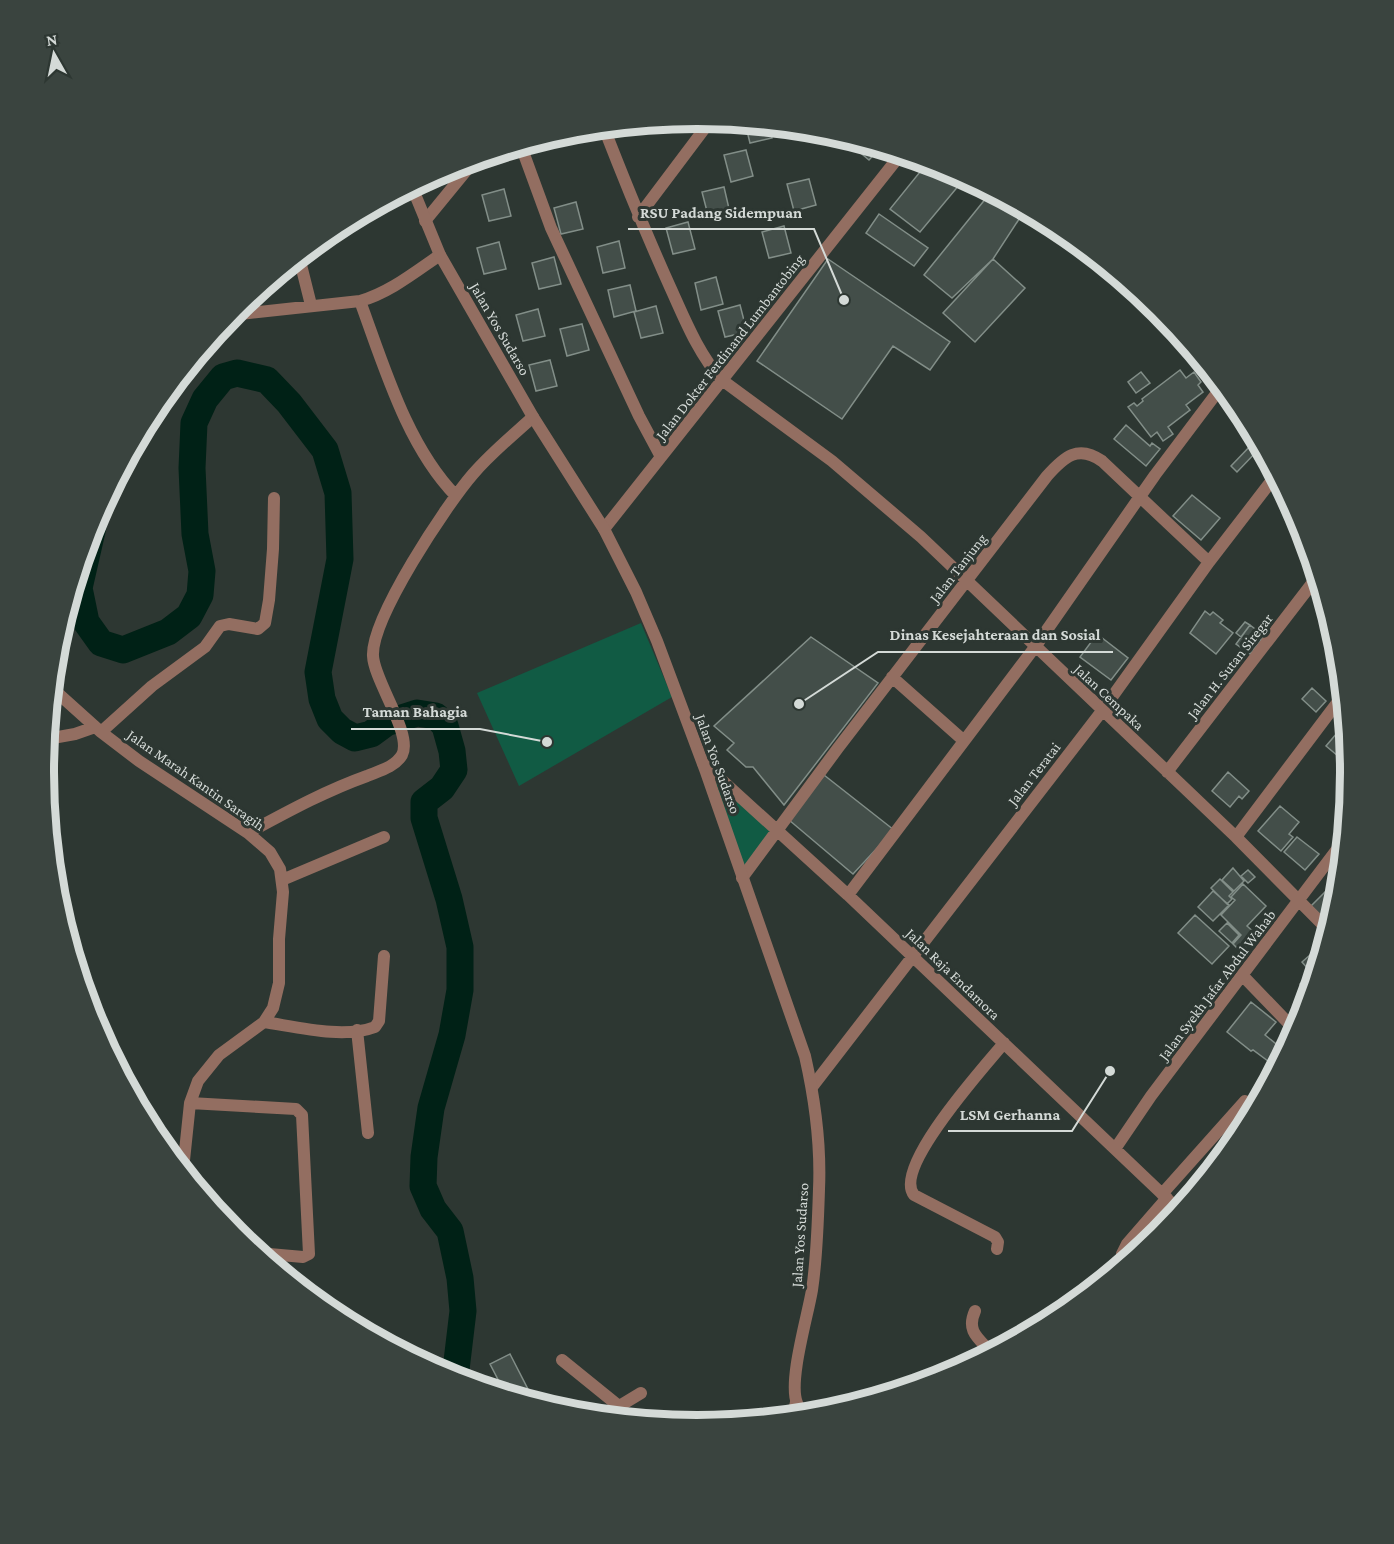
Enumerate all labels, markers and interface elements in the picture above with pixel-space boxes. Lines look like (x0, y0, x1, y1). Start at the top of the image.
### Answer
north arrow (24, 24, 84, 84)
text: N (45, 30, 59, 49)
callout: RSU Padang Sidempuan (628, 195, 814, 229)
text: RSU Padang Sidempuan (640, 204, 802, 221)
street label: Jalan Dokter Ferdinand Lumbantobing (651, 251, 808, 445)
street label: Jalan Yos Sudarso (465, 278, 533, 379)
street label: Jalan Tanjung (925, 530, 991, 608)
street label: Jalan H. Sutan Siregar (1183, 610, 1277, 724)
callout: Dinas Kesejahteraan dan Sosial (878, 618, 1113, 652)
text: Dinas Kesejahteraan dan Sosial (890, 626, 1101, 644)
street label: Jalan Cempaka (1069, 659, 1147, 734)
callout: Taman Bahagia (351, 695, 480, 729)
text: Taman Bahagia (362, 703, 468, 720)
street label: Jalan Yos Sudarso (691, 710, 743, 816)
street label: Jalan Marah Kantin Saragih (122, 725, 268, 834)
street label: Jalan Teratai (1003, 739, 1064, 811)
street label: Jalan Syekh Jafar Abdul Wahab (1154, 907, 1280, 1065)
street label: Jalan Raja Endamora (901, 924, 1003, 1024)
callout: LSM Gerhanna (948, 1097, 1072, 1131)
text: LSM Gerhanna (960, 1106, 1061, 1123)
street label: Jalan Yos Sudarso (788, 1182, 813, 1290)

